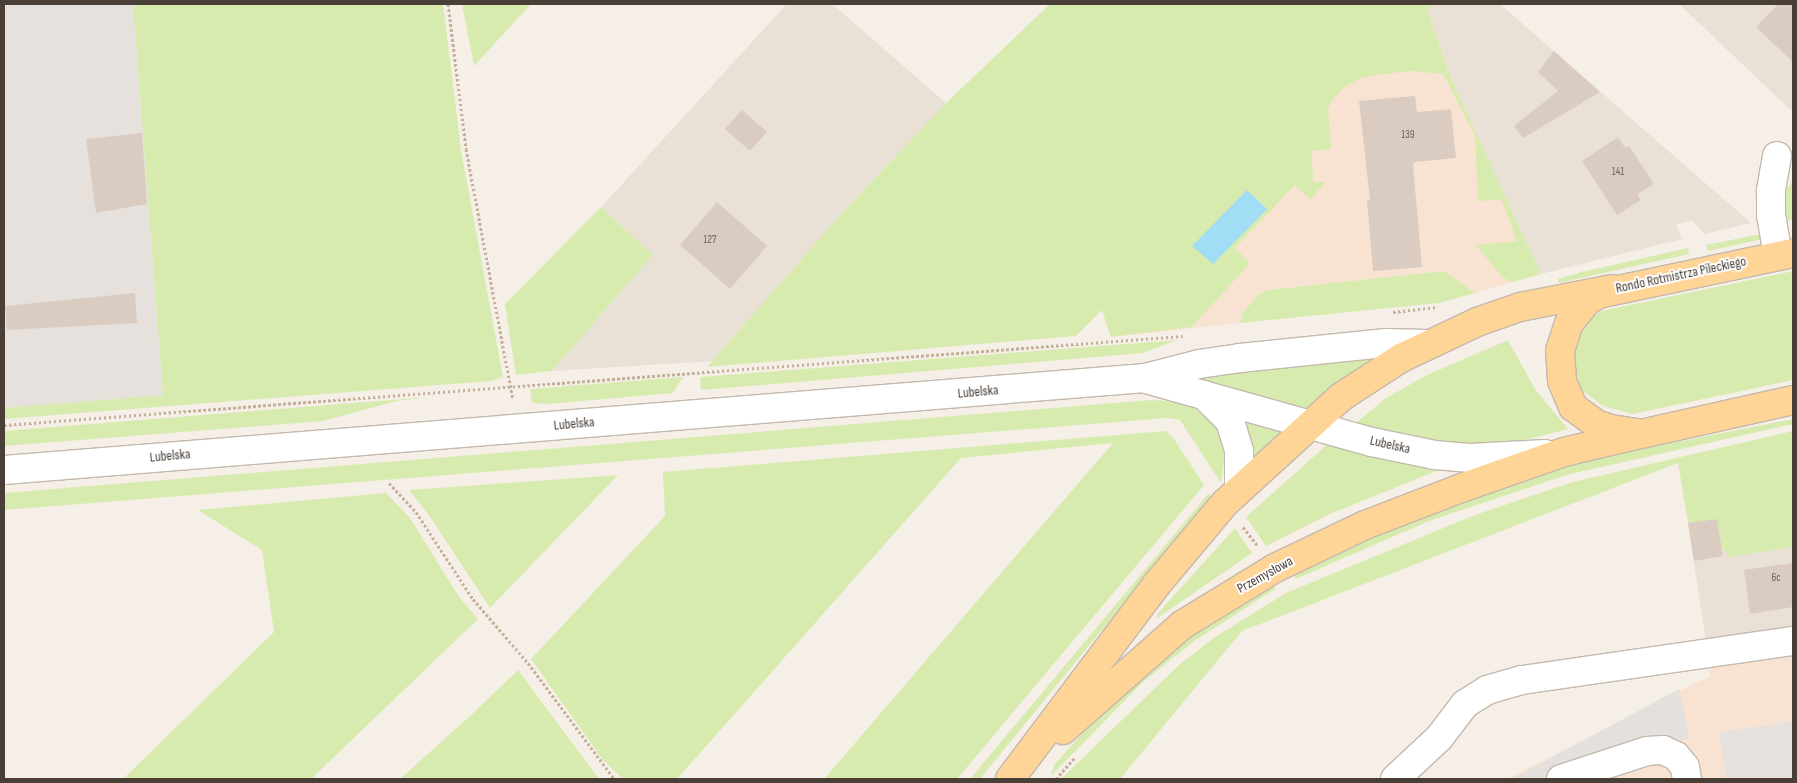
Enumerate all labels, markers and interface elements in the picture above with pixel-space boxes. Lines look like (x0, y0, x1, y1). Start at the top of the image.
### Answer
house number: 139 (1401, 128, 1415, 142)
house number: 141 (1612, 165, 1624, 179)
house number: 127 (704, 233, 716, 247)
street label: Rondo Rotmistrza Pileckiego (1614, 253, 1748, 297)
street label: Lubelska (957, 382, 999, 402)
street label: Lubelska (553, 414, 595, 434)
street label: Lubelska (1368, 432, 1412, 458)
street label: Lubelska (149, 446, 191, 466)
street label: Przemysłowa (1234, 553, 1296, 597)
house number: 6c (1771, 571, 1781, 585)

